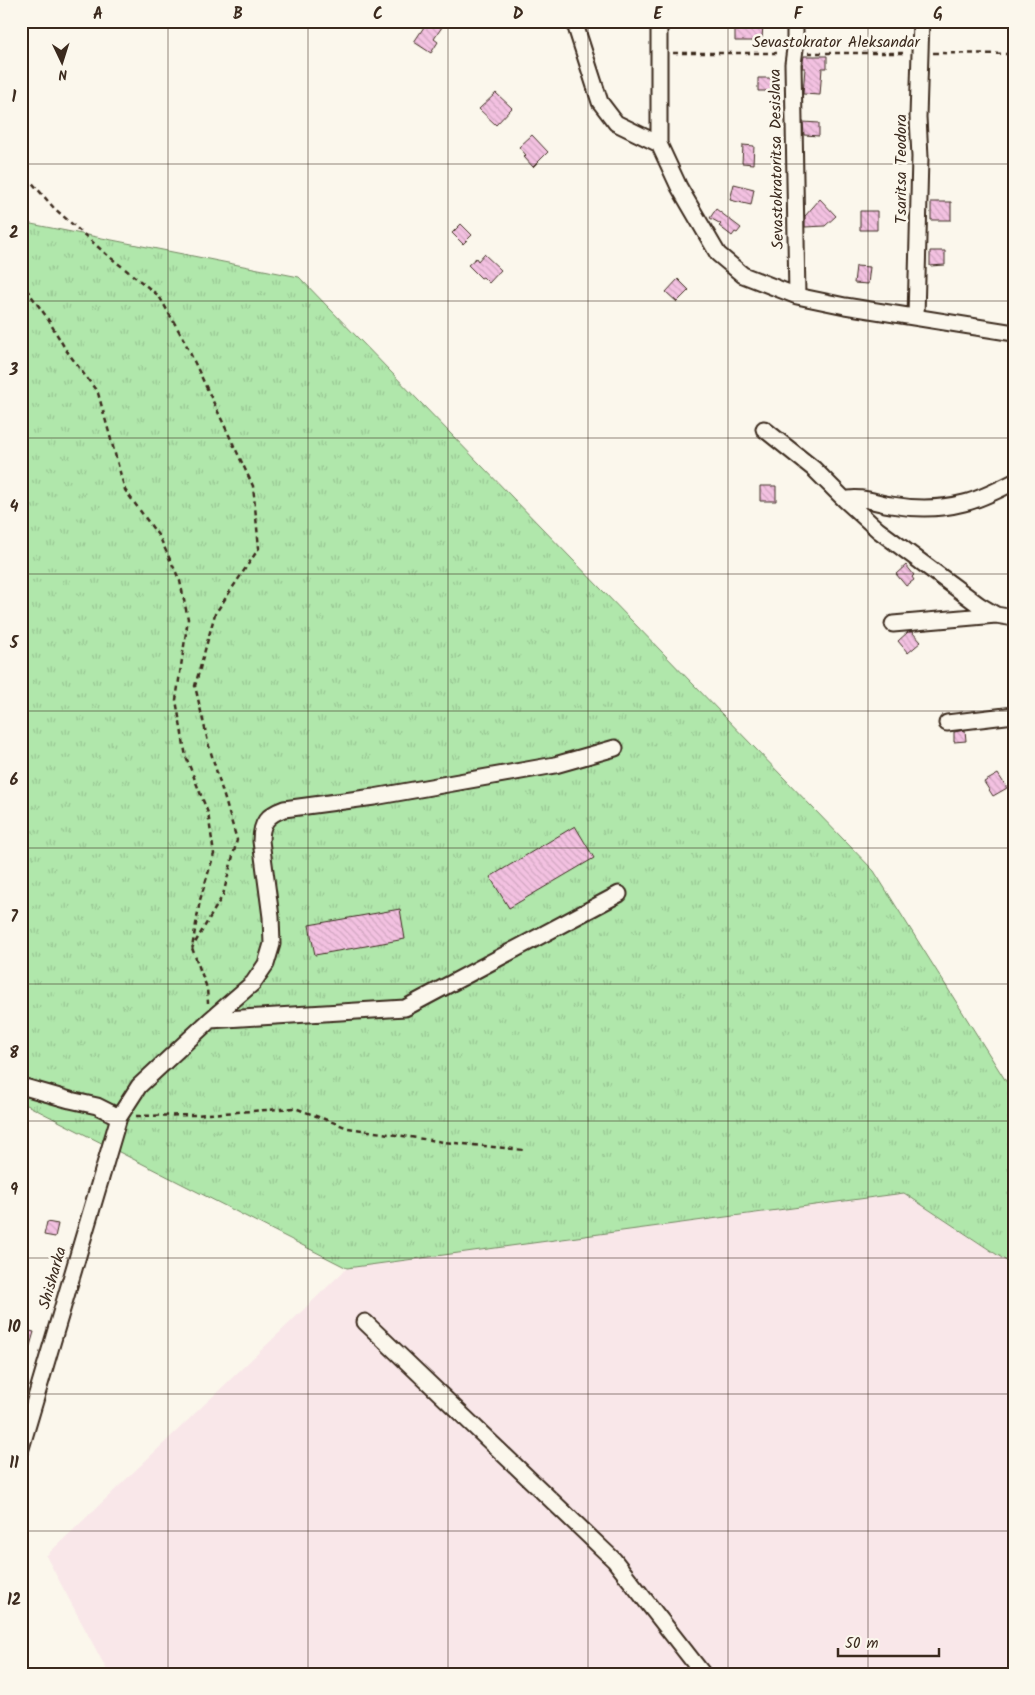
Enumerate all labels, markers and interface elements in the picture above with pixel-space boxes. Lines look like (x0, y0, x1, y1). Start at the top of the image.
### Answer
text: A (93, 2, 103, 27)
text: B (233, 2, 243, 27)
text: C (373, 2, 383, 27)
text: D (513, 2, 524, 27)
text: E (654, 2, 664, 27)
text: F (794, 2, 804, 27)
text: G (933, 2, 943, 27)
street label: Sevastokrator Aleksandar (752, 30, 922, 55)
north arrow (38, 38, 88, 88)
text: N (58, 63, 68, 85)
street label: Sevastokratoritsa Desislava (763, 68, 791, 250)
text: 1 (12, 85, 17, 110)
street label: Tsaritsa Teodora (889, 114, 914, 224)
text: 2 (9, 221, 19, 246)
text: 3 (9, 358, 19, 383)
text: 4 (10, 495, 19, 520)
text: 5 (9, 631, 20, 656)
text: 6 (10, 768, 19, 793)
text: 7 (10, 905, 18, 930)
text: 8 (9, 1041, 19, 1066)
text: 9 (10, 1178, 18, 1203)
street label: Shisharka (32, 1244, 74, 1312)
text: 10 (7, 1315, 21, 1340)
text: 11 (9, 1451, 19, 1476)
text: 12 (7, 1588, 21, 1613)
scale bar (838, 1625, 939, 1657)
text: 50 m (845, 1632, 879, 1656)

